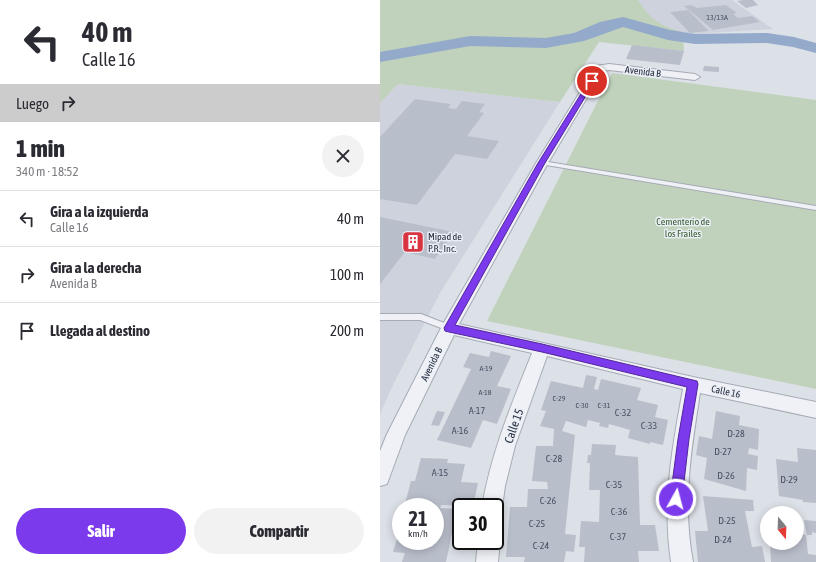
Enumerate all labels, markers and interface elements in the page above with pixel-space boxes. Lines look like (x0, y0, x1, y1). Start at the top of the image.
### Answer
house number: 13/13A (706, 13, 728, 22)
icon: left (16, 16, 68, 68)
text: 40 m (82, 16, 132, 48)
text: Calle 16 (82, 49, 135, 70)
pin (575, 64, 609, 98)
street label: Avenida B (624, 64, 662, 79)
icon: arrive (581, 70, 603, 92)
icon: right (57, 92, 79, 114)
text: Luego (16, 95, 49, 112)
text: 1 min (16, 135, 65, 162)
button: close (322, 135, 364, 177)
text: 340 m · 18:52 (16, 164, 79, 179)
text: Gira a la izquierda (50, 203, 148, 220)
icon: left (16, 208, 38, 230)
text: 40 m (337, 210, 364, 227)
park label: Cementerio de los Frailes (656, 216, 710, 239)
text: Calle 16 (50, 220, 89, 235)
building icon: Mipad de P.R., Inc. (400, 229, 426, 255)
place label: Mipad de P.R., Inc. (428, 231, 462, 254)
text: Gira a la derecha (50, 259, 141, 276)
icon: right (16, 264, 38, 286)
text: 100 m (330, 266, 364, 283)
text: Avenida B (50, 276, 97, 291)
icon: arrive (16, 320, 38, 342)
text: Llegada al destino (50, 322, 150, 339)
text: 200 m (330, 322, 364, 339)
street label: Avenida B (419, 345, 444, 383)
house number: A-19 (479, 364, 493, 373)
street label: Calle 16 (710, 383, 742, 400)
house number: A-18 (478, 388, 492, 397)
house number: C-29 (552, 394, 566, 403)
house number: C-30 (575, 401, 589, 410)
house number: C-31 (597, 401, 611, 410)
house number: A-17 (469, 405, 485, 416)
street label: Calle 15 (502, 407, 526, 445)
house number: C-32 (615, 407, 631, 418)
house number: C-33 (641, 420, 657, 431)
house number: A-16 (452, 425, 468, 436)
house number: D-28 (727, 428, 745, 439)
house number: D-27 (714, 446, 732, 457)
house number: C-28 (546, 453, 562, 464)
house number: A-15 (432, 467, 448, 478)
house number: D-26 (717, 470, 735, 481)
house number: D-29 (780, 474, 798, 485)
position arrow (655, 478, 697, 520)
house number: C-35 (606, 479, 622, 490)
house number: C-26 (540, 495, 556, 506)
speed limit sign: 30 (452, 498, 504, 550)
house number: C-36 (611, 506, 627, 517)
north arrow (760, 506, 804, 550)
map controls (760, 506, 804, 550)
text: 21 (409, 507, 427, 530)
button: Salir (16, 508, 186, 554)
button: Compartir (194, 508, 364, 554)
house number: D-25 (718, 515, 736, 526)
house number: C-25 (529, 518, 545, 529)
text: km/h (408, 528, 428, 539)
house number: C-37 (610, 531, 626, 542)
house number: D-24 (714, 534, 732, 545)
house number: C-24 (533, 540, 549, 551)

